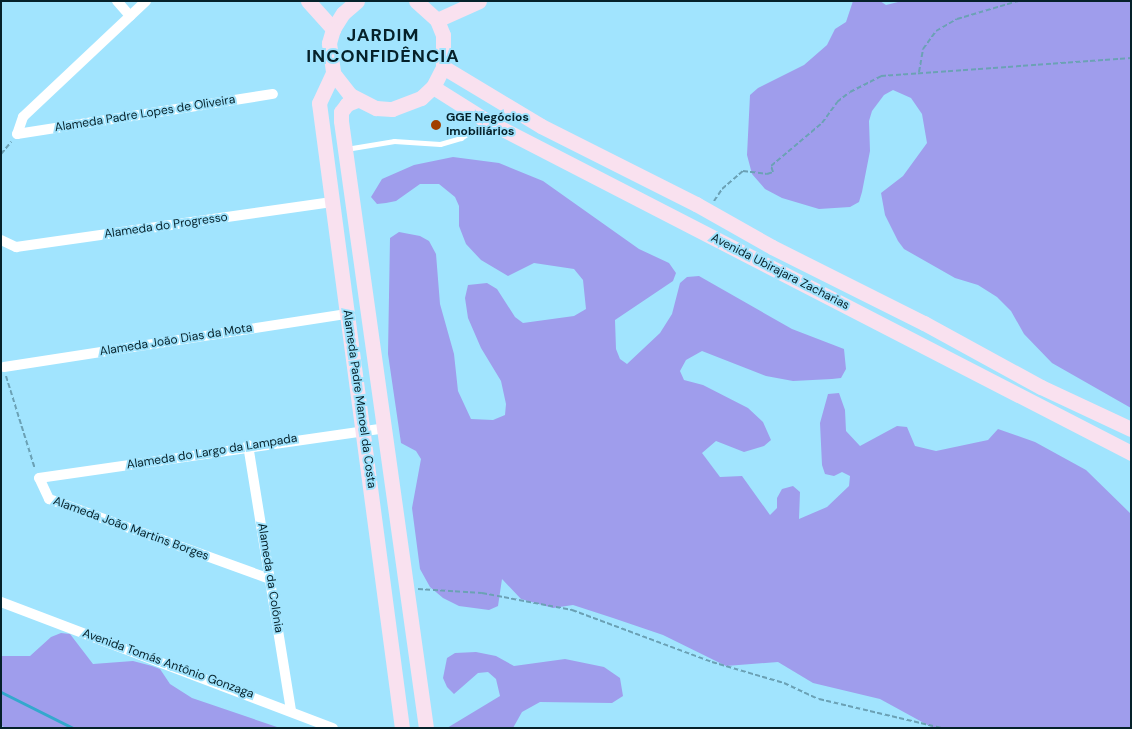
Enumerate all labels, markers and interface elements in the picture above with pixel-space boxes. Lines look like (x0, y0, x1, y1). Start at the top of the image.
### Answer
district label: JARDIM INCONFIDÊNCIA (305, 25, 461, 68)
street label: Alameda Padre Lopes de Oliveira (54, 93, 236, 135)
place label: GGE Negócios Imobiliários (446, 111, 529, 139)
marker: GGE Negócios Imobiliários (430, 119, 442, 131)
street label: Alameda do Progresso (103, 210, 229, 242)
street label: Avenida Ubirajara Zacharias (708, 231, 852, 313)
street label: Alameda Padre Manoel da Costa (339, 309, 379, 489)
street label: Alameda João Dias da Mota (99, 321, 253, 359)
street label: Alameda do Largo da Lampada (126, 431, 298, 473)
street label: Alameda João Martins Borges (51, 494, 211, 564)
street label: Alameda da Colônia (254, 522, 286, 634)
street label: Avenida Tomás Antônio Gonzaga (80, 626, 256, 702)

